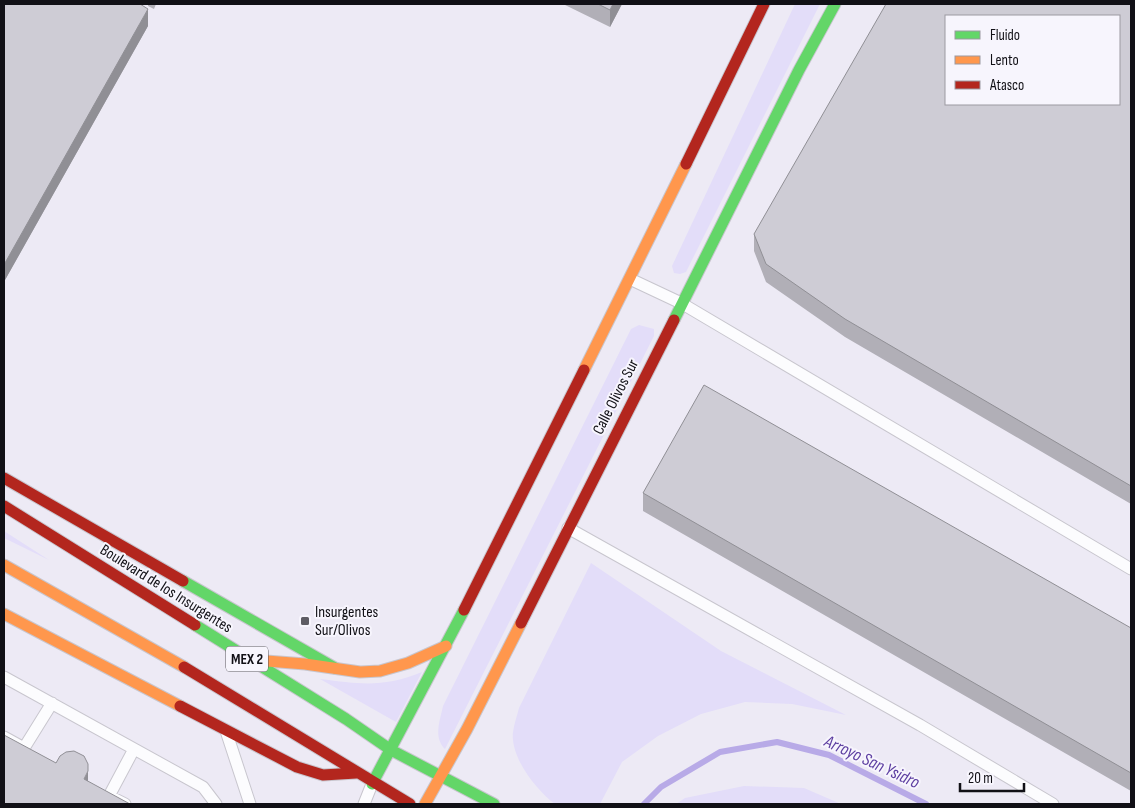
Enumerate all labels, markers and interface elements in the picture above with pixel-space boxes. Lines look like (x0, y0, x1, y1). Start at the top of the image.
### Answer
legend (945, 15, 1120, 105)
text: Fluido (990, 26, 1020, 45)
text: Lento (990, 51, 1019, 70)
text: Atasco (989, 76, 1024, 95)
street label: Calle Olivos Sur (589, 356, 643, 438)
street label: Boulevard de los Insurgentes (96, 541, 236, 638)
place label: Insurgentes Sur/Olivos (315, 603, 379, 640)
marker: Insurgentes Sur/Olivos (299, 615, 311, 627)
road number: MEX 2 (226, 646, 268, 672)
water label: Arroyo San Ysidro (820, 730, 924, 793)
scale bar (960, 760, 1024, 792)
text: 20 m (968, 769, 993, 788)

